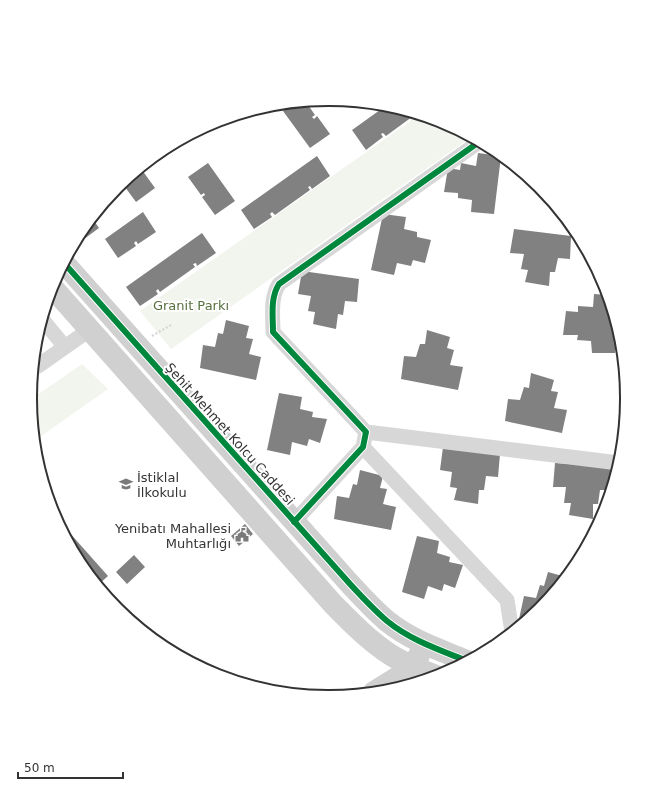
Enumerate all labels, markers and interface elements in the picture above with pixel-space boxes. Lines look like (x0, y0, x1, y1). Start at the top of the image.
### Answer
park label: Granit Parkı (153, 298, 229, 313)
street label: Şehit Mehmet Kolcu Caddesi (162, 360, 298, 508)
place label: İstiklal İlkokulu (137, 470, 187, 500)
school or university icon: İstiklal İlkokulu (118, 476, 134, 492)
place label: Yenibatı Mahallesi Muhtarlığı (114, 521, 231, 551)
public building icon: Yenibatı Mahallesi Muhtarlığı (234, 527, 250, 543)
scale bar (18, 754, 123, 780)
text: 50 m (24, 761, 55, 775)

